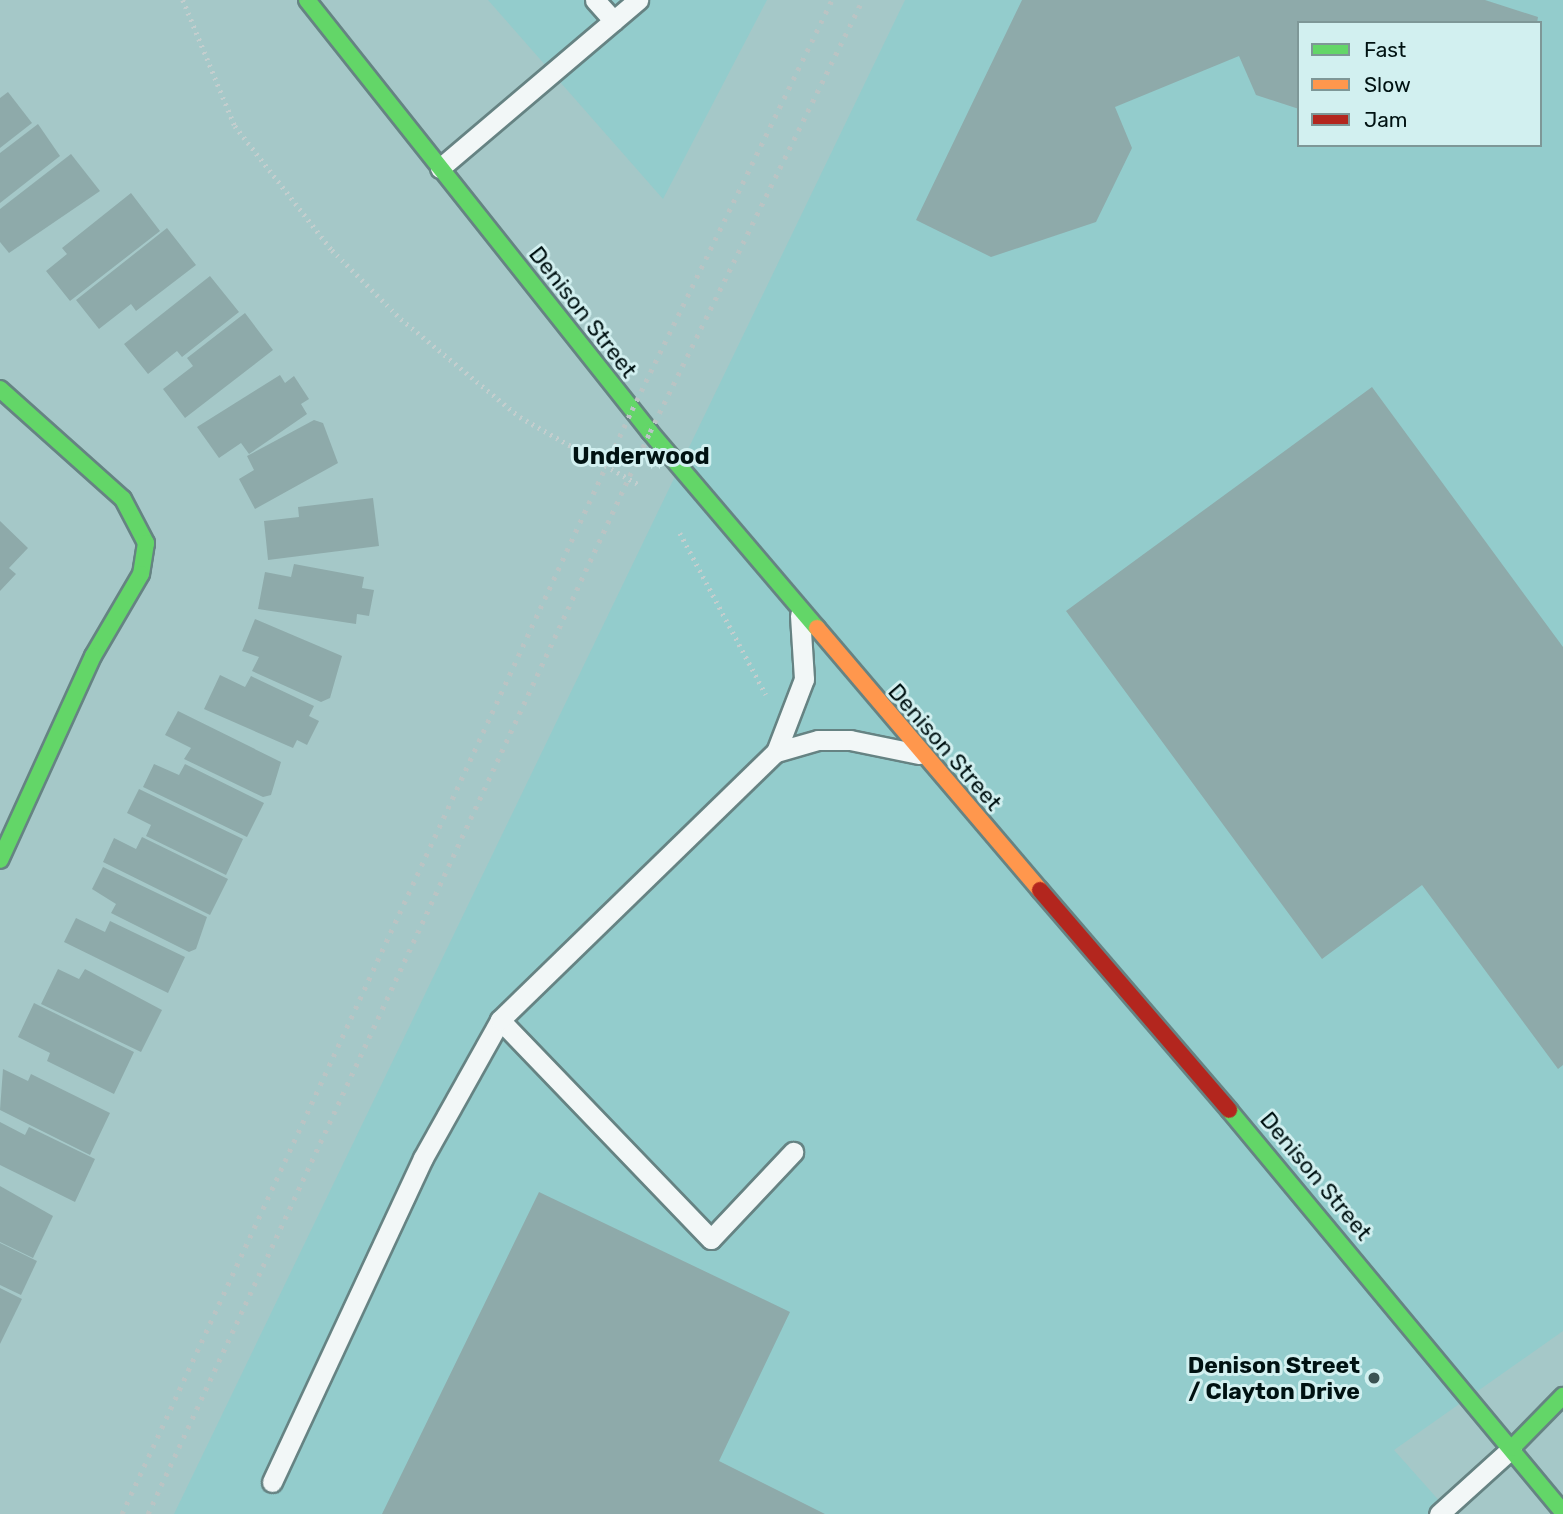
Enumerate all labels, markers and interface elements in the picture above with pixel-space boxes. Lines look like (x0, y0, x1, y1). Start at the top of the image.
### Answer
legend (1297, 21, 1542, 147)
text: Fast (1364, 37, 1406, 62)
text: Slow (1364, 72, 1411, 97)
text: Jam (1364, 107, 1408, 132)
street label: Denison Street (523, 241, 643, 383)
district label: Underwood (572, 443, 710, 471)
street label: Denison Street (882, 678, 1008, 816)
street label: Denison Street (1254, 1106, 1378, 1246)
place label: Denison Street / Clayton Drive (1188, 1351, 1360, 1405)
marker: Denison Street / Clayton Drive (1366, 1370, 1382, 1386)

